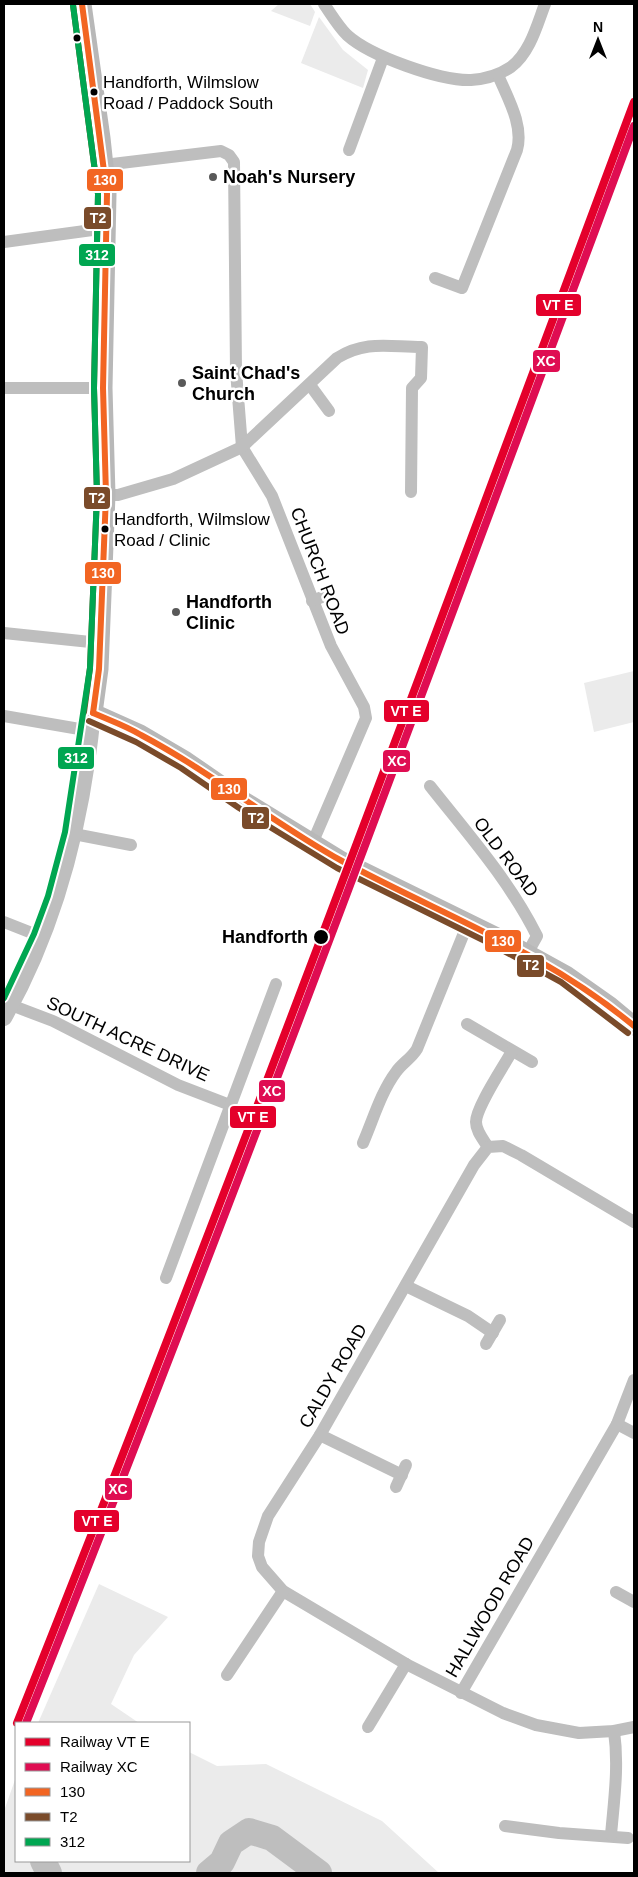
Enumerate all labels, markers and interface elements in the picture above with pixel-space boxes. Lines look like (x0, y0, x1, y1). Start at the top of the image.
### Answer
north arrow (573, 15, 623, 65)
text: N (593, 19, 603, 35)
unlabelled marker (72, 33, 82, 43)
place label: Handforth, Wilmslow Road / Paddock South (103, 73, 273, 113)
marker: Handforth, Wilmslow Road / Paddock South (89, 87, 99, 97)
place label: Noah's Nursery (223, 167, 355, 187)
line badge: 130 (86, 168, 124, 192)
marker: Noah's Nursery (207, 171, 219, 183)
text: 130 (93, 172, 117, 188)
line badge: T2 (83, 206, 112, 230)
text: T2 (90, 210, 106, 226)
line badge: 312 (78, 243, 116, 267)
text: 312 (85, 247, 109, 263)
line badge: VT E (535, 293, 582, 317)
text: VT E (542, 297, 574, 313)
line badge: XC (532, 349, 561, 373)
text: XC (536, 353, 556, 369)
place label: Saint Chad's Church (192, 363, 300, 404)
marker: Saint Chad's Church (176, 377, 188, 389)
line badge: T2 (83, 486, 111, 510)
text: T2 (89, 490, 105, 506)
street label: CHURCH ROAD (286, 504, 354, 638)
place label: Handforth, Wilmslow Road / Clinic (114, 510, 271, 550)
marker: Handforth, Wilmslow Road / Clinic (100, 524, 110, 534)
line badge: 130 (84, 561, 122, 585)
text: 130 (91, 565, 115, 581)
place label: Handforth Clinic (186, 592, 272, 633)
marker: Handforth Clinic (170, 606, 182, 618)
line badge: VT E (383, 699, 430, 723)
text: VT E (390, 703, 422, 719)
line badge: 312 (57, 746, 95, 770)
line badge: XC (382, 749, 411, 773)
text: 312 (64, 750, 88, 766)
text: XC (387, 753, 407, 769)
line badge: 130 (210, 777, 248, 801)
text: 130 (217, 781, 241, 797)
line badge: T2 (241, 806, 270, 830)
text: T2 (248, 810, 264, 826)
street label: OLD ROAD (470, 813, 542, 901)
place label: Handforth (222, 927, 308, 947)
marker: Handforth (312, 928, 330, 946)
line badge: 130 (484, 929, 522, 953)
text: 130 (491, 933, 515, 949)
line badge: T2 (516, 954, 545, 978)
text: T2 (523, 957, 539, 973)
street label: SOUTH ACRE DRIVE (44, 993, 212, 1085)
line badge: XC (258, 1079, 286, 1103)
text: XC (262, 1083, 282, 1099)
line badge: VT E (229, 1105, 277, 1129)
text: VT E (237, 1109, 269, 1125)
street label: CALDY ROAD (295, 1320, 371, 1432)
line badge: XC (104, 1477, 133, 1501)
text: XC (108, 1481, 128, 1497)
line badge: VT E (73, 1509, 120, 1533)
text: VT E (81, 1513, 113, 1529)
street label: HALLWOOD ROAD (442, 1533, 538, 1681)
legend (15, 1722, 190, 1862)
text: Railway VT E (60, 1733, 150, 1750)
text: Railway XC (60, 1758, 138, 1775)
text: 130 (60, 1783, 85, 1800)
text: T2 (60, 1808, 78, 1825)
text: 312 (60, 1833, 85, 1850)

